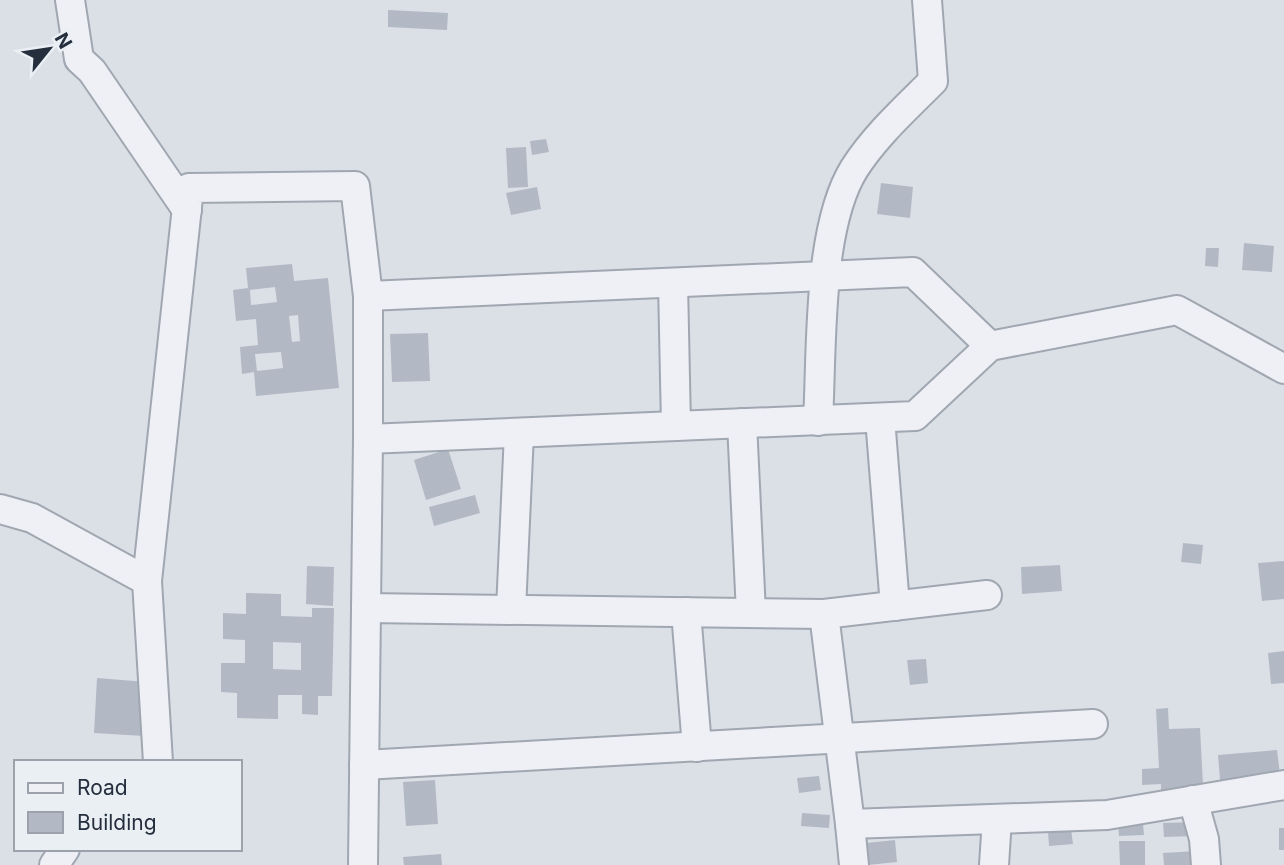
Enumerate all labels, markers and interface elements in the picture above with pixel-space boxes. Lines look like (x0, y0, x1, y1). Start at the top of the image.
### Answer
north arrow (14, 14, 84, 84)
text: N (50, 29, 77, 53)
legend (14, 760, 242, 851)
text: Road (77, 775, 128, 800)
text: Building (77, 810, 157, 835)

